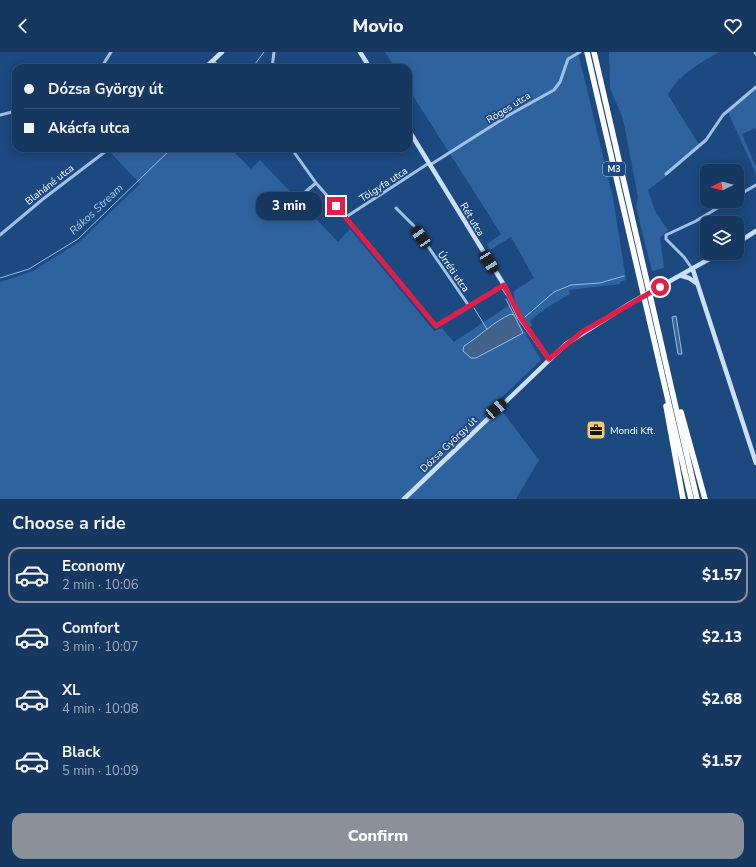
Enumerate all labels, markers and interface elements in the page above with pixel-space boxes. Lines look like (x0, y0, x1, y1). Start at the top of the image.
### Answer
text: Movio (352, 14, 404, 38)
icon: back (12, 15, 34, 37)
icon: heart (722, 15, 744, 37)
text: Dózsa György út (48, 79, 163, 99)
street label: Röges utca (484, 89, 533, 127)
text: Akácfa utca (48, 118, 130, 138)
street label: Blaháné utca (22, 161, 77, 208)
road number: M3 (603, 162, 625, 176)
street label: Tölgyfa utca (357, 164, 410, 206)
north arrow (700, 164, 744, 208)
map controls (700, 164, 744, 260)
water label: Rákos Stream (66, 181, 126, 238)
callout: 3 min (256, 192, 322, 220)
text: 3 min (272, 197, 306, 215)
route end (327, 197, 345, 215)
street label: Rét utca (457, 200, 488, 239)
button: layers (700, 216, 744, 260)
car (409, 224, 433, 250)
street label: Úrréti utca (434, 248, 472, 295)
car (478, 249, 500, 275)
route start (651, 278, 669, 296)
car (483, 397, 509, 421)
street label: Dózsa György út (417, 414, 481, 476)
office icon: Mondi Kft. (585, 419, 607, 441)
place label: Mondi Kft. (610, 424, 656, 438)
text: Choose a ride (12, 511, 126, 535)
text: Economy (62, 556, 125, 576)
icon: car (14, 557, 50, 593)
text: $1.57 (702, 565, 742, 585)
text: 2 min · 10:06 (62, 576, 138, 594)
text: Comfort (62, 618, 119, 638)
icon: car (14, 619, 50, 655)
text: $2.13 (702, 627, 742, 647)
text: 3 min · 10:07 (62, 638, 138, 656)
text: XL (62, 680, 81, 700)
icon: car (14, 681, 50, 717)
text: $2.68 (702, 689, 742, 709)
text: 4 min · 10:08 (62, 700, 138, 718)
text: Black (62, 742, 100, 762)
icon: car (14, 743, 50, 779)
text: $1.57 (702, 751, 742, 771)
text: 5 min · 10:09 (62, 762, 138, 780)
button: Confirm (12, 813, 744, 859)

